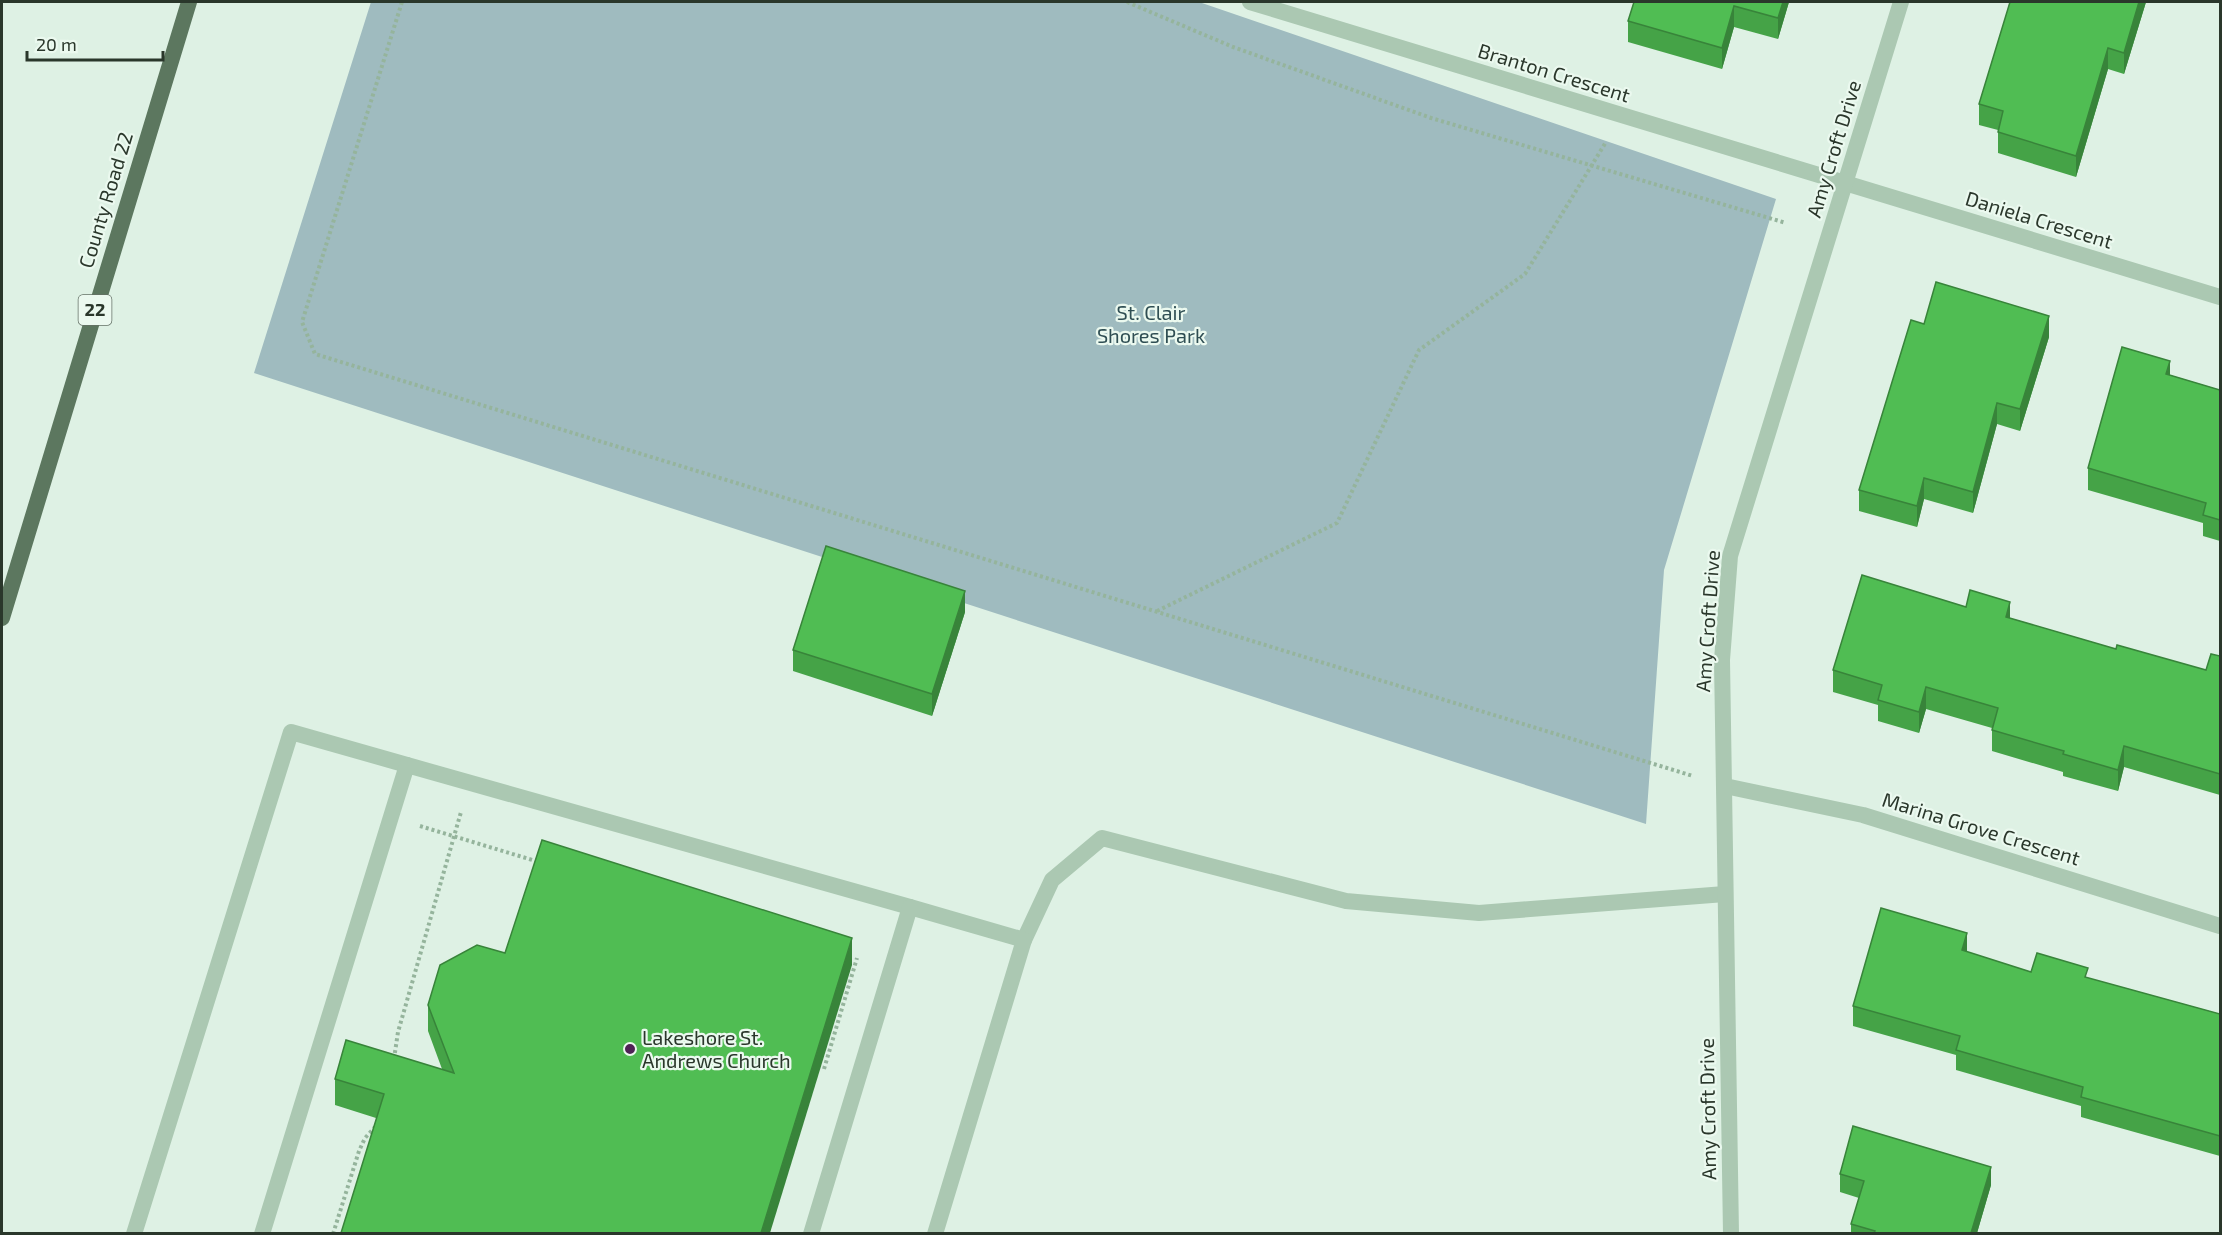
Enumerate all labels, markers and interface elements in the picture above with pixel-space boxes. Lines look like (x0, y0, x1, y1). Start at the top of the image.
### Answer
scale bar (27, 24, 164, 62)
text: 20 m (36, 33, 77, 55)
street label: Branton Crescent (1475, 38, 1634, 107)
street label: Amy Croft Drive (1801, 77, 1865, 220)
street label: County Road 22 (73, 129, 137, 271)
street label: Daniela Crescent (1963, 185, 2116, 253)
road number: 22 (78, 295, 112, 325)
park label: St. Clair Shores Park (1097, 300, 1205, 347)
street label: Amy Croft Drive (1690, 549, 1724, 693)
street label: Marina Grove Crescent (1880, 787, 2083, 870)
place label: Lakeshore St. Andrews Church (642, 1025, 791, 1072)
street label: Amy Croft Drive (1694, 1038, 1720, 1180)
marker: Lakeshore St. Andrews Church (623, 1042, 637, 1056)

